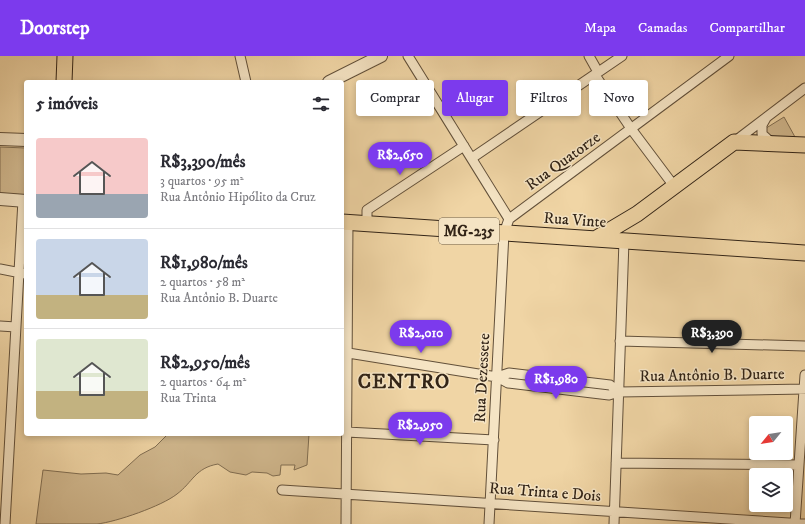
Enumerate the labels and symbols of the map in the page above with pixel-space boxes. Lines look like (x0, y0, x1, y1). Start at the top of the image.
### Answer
street label: Rua Quatorze (522, 127, 605, 195)
pin: R$2,650 (363, 142, 437, 176)
street label: Rua Vinte (543, 208, 607, 232)
road number: MG-235 (439, 218, 499, 244)
pin: R$2,010 (384, 320, 458, 354)
pin: R$3,390 (675, 320, 749, 354)
street label: Rua Dezessete (470, 332, 494, 423)
street label: Rua Antônio B. Duarte (639, 364, 785, 386)
pin: R$1,980 (519, 366, 593, 400)
district label: CENTRO (358, 370, 450, 395)
pin: R$2,950 (383, 412, 457, 446)
north arrow (749, 416, 793, 460)
street label: Rua Trinta e Dois (488, 478, 602, 506)

